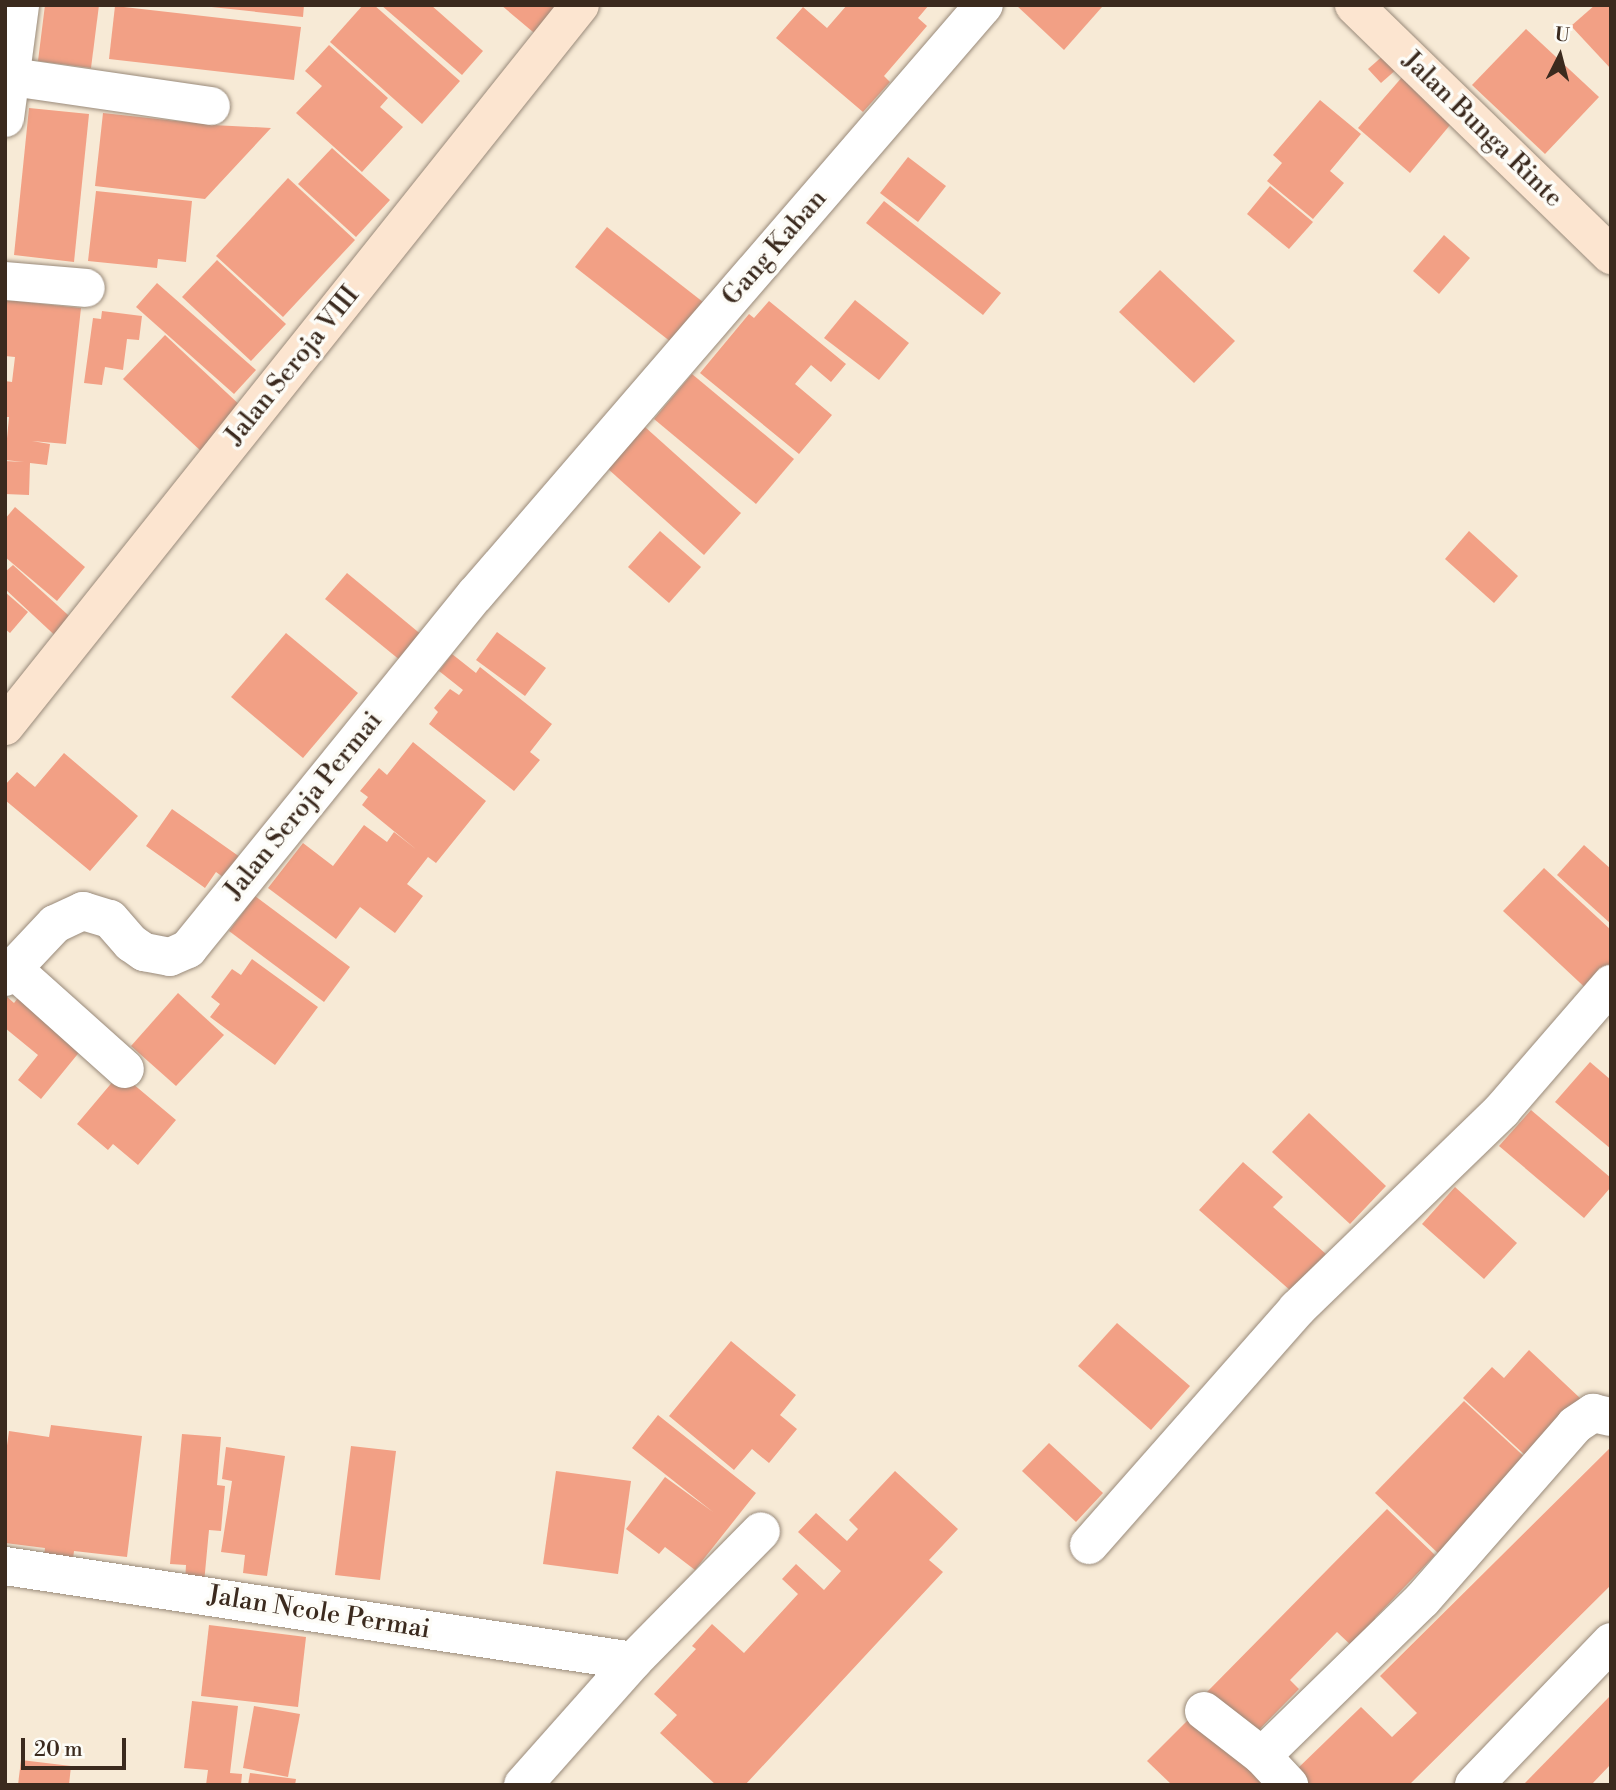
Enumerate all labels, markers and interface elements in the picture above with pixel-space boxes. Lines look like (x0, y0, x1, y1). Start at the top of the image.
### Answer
north arrow (1525, 21, 1595, 91)
text: U (1554, 22, 1571, 48)
street label: Jalan Bunga Rinte (1395, 46, 1569, 214)
street label: Gang Kaban (716, 184, 834, 312)
street label: Jalan Seroja VIII (220, 281, 366, 451)
street label: Jalan Seroja Permai (219, 706, 389, 906)
street label: Jalan Ncole Permai (206, 1580, 432, 1646)
scale bar (24, 1724, 130, 1768)
text: 20 m (34, 1737, 83, 1763)

